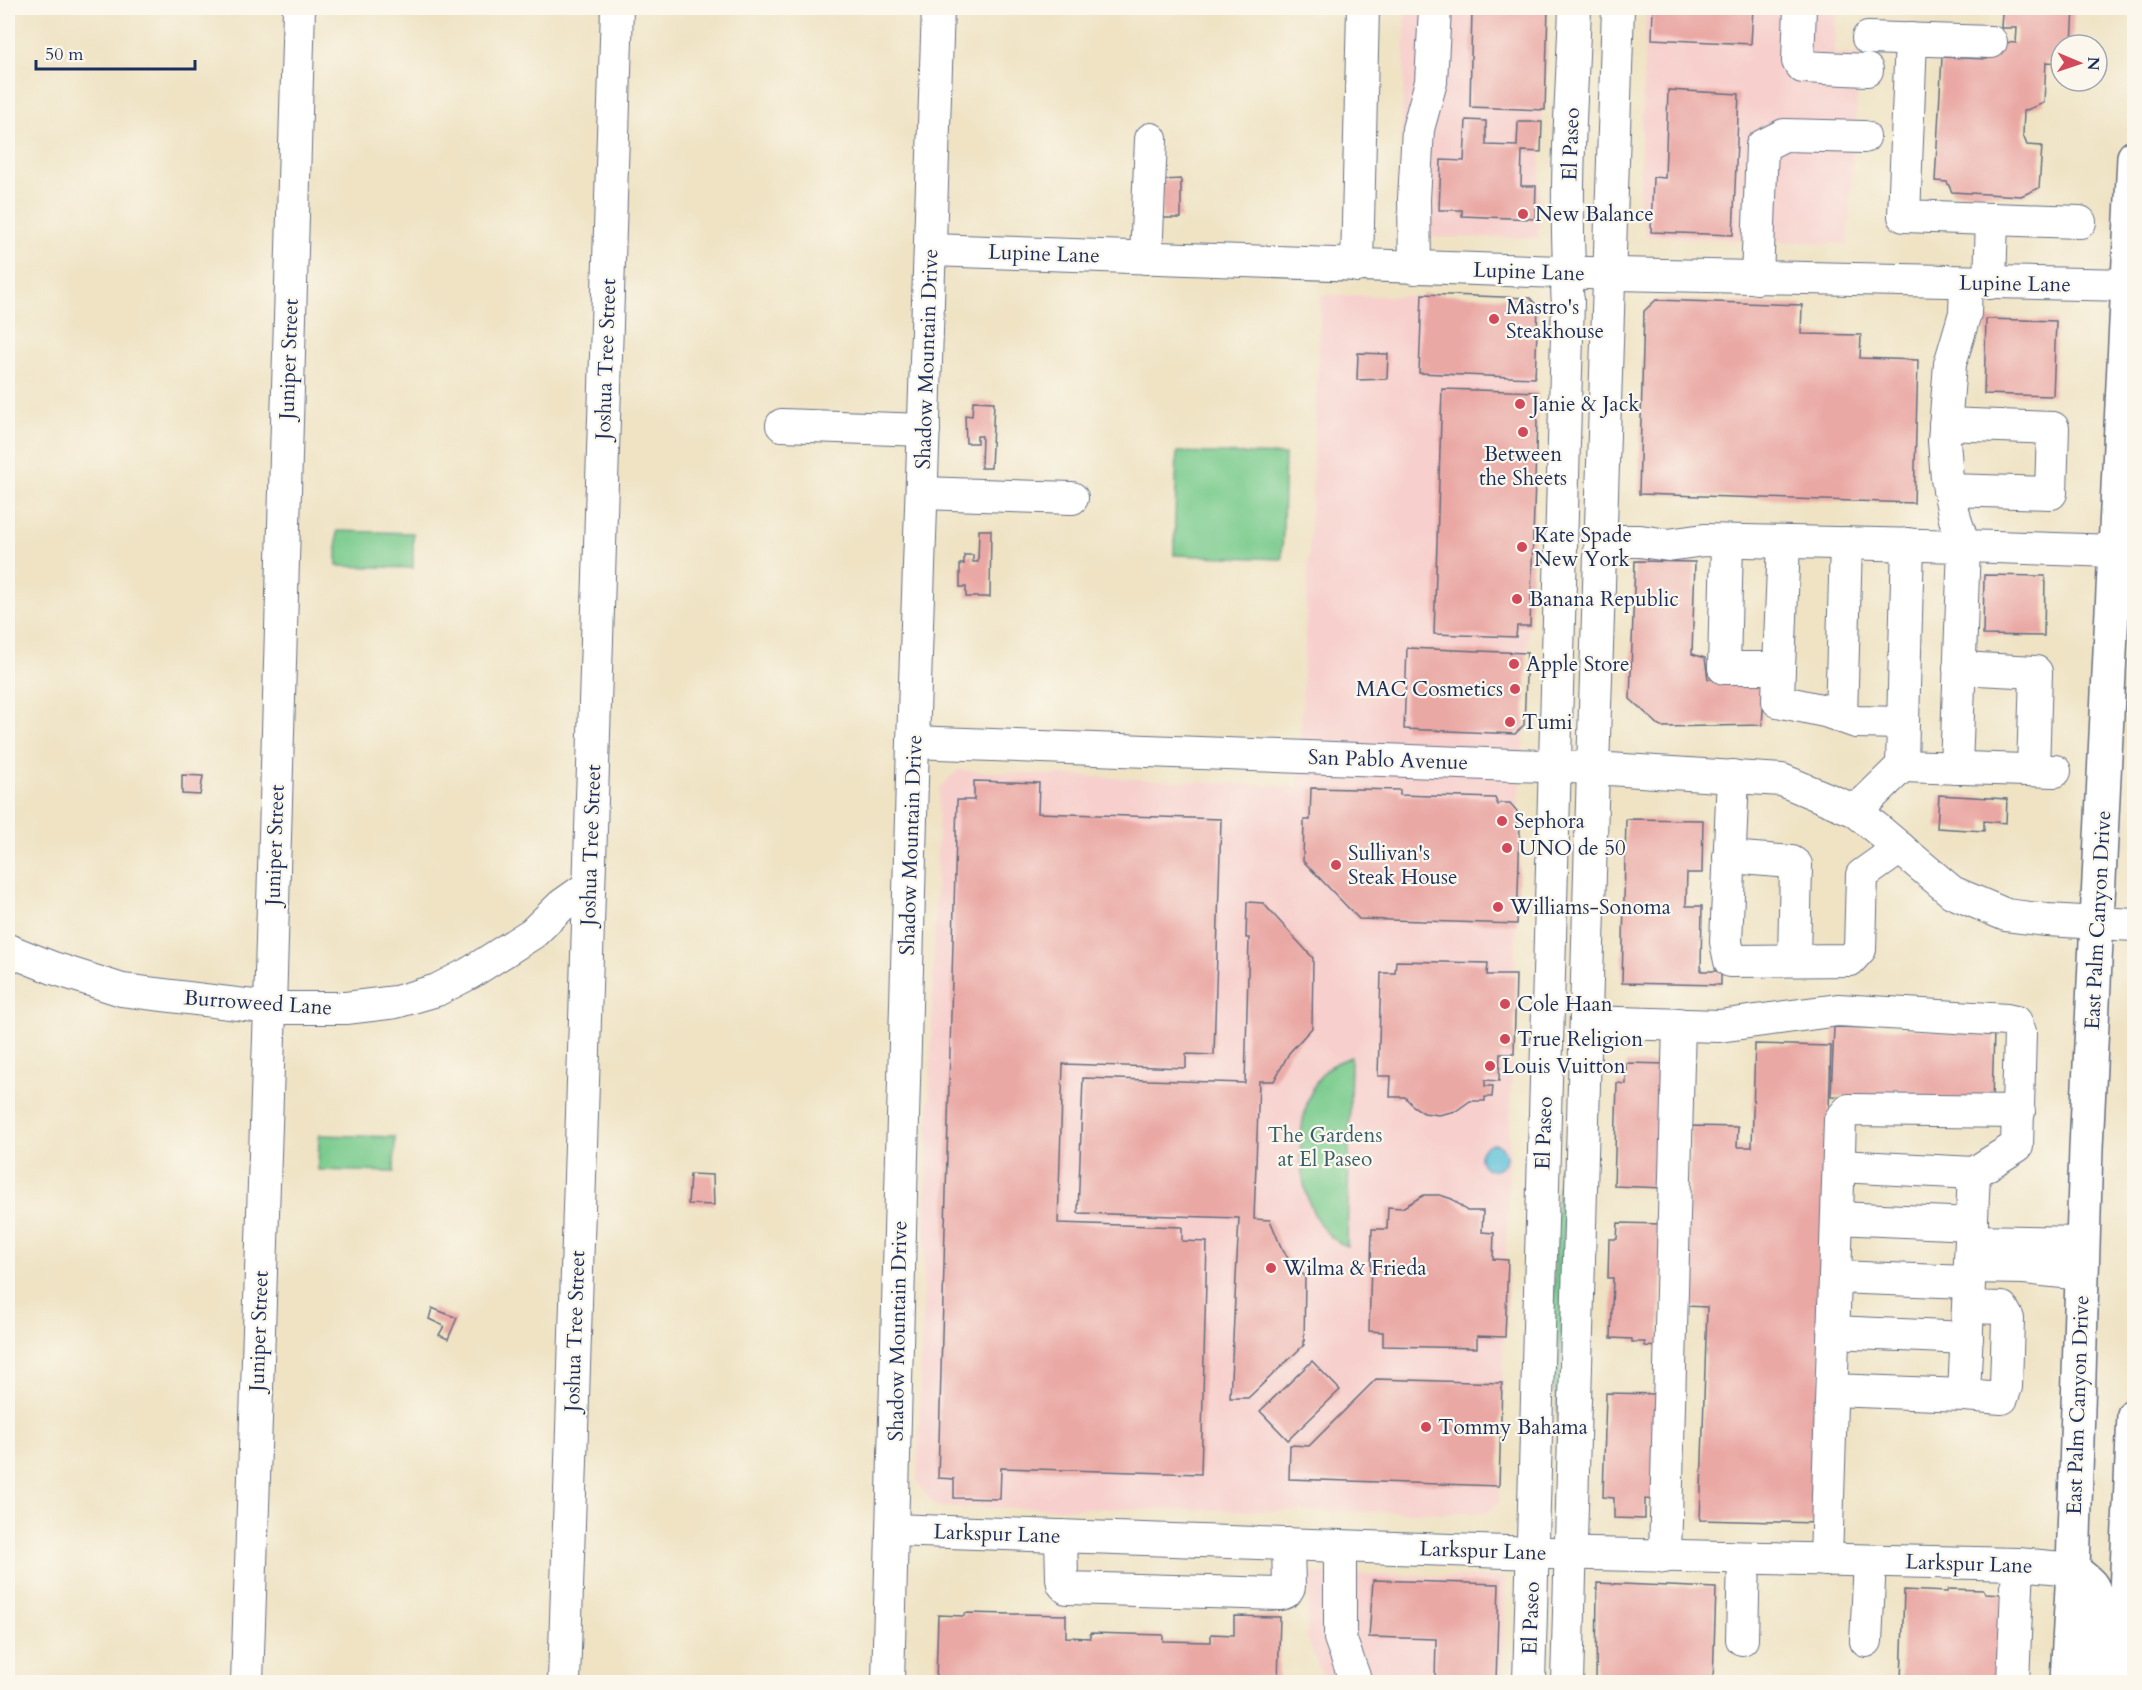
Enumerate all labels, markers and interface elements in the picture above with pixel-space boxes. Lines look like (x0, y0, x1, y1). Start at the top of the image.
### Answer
scale bar (36, 33, 195, 71)
north arrow (2049, 33, 2109, 93)
text: 50 m (45, 42, 84, 67)
text: N (2082, 56, 2104, 71)
street label: El Paseo (1555, 107, 1587, 181)
place label: New Balance (1535, 200, 1654, 229)
marker: New Balance (1516, 207, 1530, 221)
street label: Lupine Lane (988, 238, 1100, 270)
street label: Shadow Mountain Drive (909, 248, 945, 470)
street label: Lupine Lane (1473, 256, 1585, 288)
street label: Lupine Lane (1959, 269, 2071, 299)
street label: Joshua Tree Street (589, 277, 623, 443)
place label: Mastro's Steakhouse (1506, 293, 1604, 346)
street label: Juniper Street (272, 298, 306, 423)
marker: Mastro's Steakhouse (1487, 312, 1501, 326)
place label: Janie & Jack (1529, 390, 1640, 419)
marker: Janie & Jack (1513, 397, 1527, 411)
marker: Between the Sheets (1516, 425, 1530, 439)
place label: Between the Sheets (1479, 440, 1567, 493)
place label: Kate Spade New York (1534, 521, 1632, 574)
marker: Kate Spade New York (1515, 540, 1529, 554)
place label: Banana Republic (1529, 585, 1679, 614)
marker: Banana Republic (1510, 592, 1524, 606)
place label: Apple Store (1526, 650, 1630, 679)
marker: Apple Store (1507, 657, 1521, 671)
place label: MAC Cosmetics (1356, 675, 1503, 704)
marker: MAC Cosmetics (1508, 682, 1522, 696)
place label: Tumi (1522, 708, 1573, 737)
marker: Tumi (1503, 715, 1517, 729)
street label: Shadow Mountain Drive (893, 734, 929, 956)
street label: San Pablo Avenue (1307, 743, 1469, 777)
street label: Joshua Tree Street (574, 763, 608, 929)
street label: Juniper Street (258, 784, 292, 909)
place label: Sephora (1514, 807, 1585, 836)
street label: East Palm Canyon Drive (2078, 810, 2118, 1030)
marker: Sephora (1495, 814, 1509, 828)
place label: UNO de 50 (1519, 834, 1626, 863)
place label: Sullivan's Steak House (1348, 839, 1458, 892)
marker: UNO de 50 (1500, 841, 1514, 855)
marker: Sullivan's Steak House (1329, 858, 1343, 872)
place label: Williams-Sonoma (1509, 893, 1671, 922)
marker: Williams-Sonoma (1491, 900, 1505, 914)
street label: Burroweed Lane (183, 983, 333, 1023)
place label: Cole Haan (1517, 990, 1613, 1019)
marker: Cole Haan (1498, 997, 1512, 1011)
place label: True Religion (1517, 1025, 1643, 1054)
marker: True Religion (1498, 1032, 1512, 1046)
place label: Louis Vuitton (1502, 1052, 1626, 1081)
marker: Louis Vuitton (1483, 1059, 1497, 1073)
street label: El Paseo (1528, 1096, 1560, 1170)
park label: The Gardens at El Paseo (1267, 1121, 1383, 1174)
street label: Shadow Mountain Drive (882, 1220, 914, 1442)
street label: Joshua Tree Street (558, 1249, 592, 1415)
place label: Wilma & Frieda (1282, 1254, 1426, 1283)
marker: Wilma & Frieda (1264, 1261, 1278, 1275)
street label: Juniper Street (242, 1270, 276, 1395)
street label: East Palm Canyon Drive (2060, 1295, 2096, 1515)
place label: Tommy Bahama (1438, 1413, 1588, 1442)
marker: Tommy Bahama (1419, 1420, 1433, 1434)
street label: Larkspur Lane (933, 1517, 1061, 1551)
street label: Larkspur Lane (1419, 1534, 1547, 1568)
street label: Larkspur Lane (1905, 1547, 2033, 1581)
street label: El Paseo (1515, 1581, 1547, 1655)

